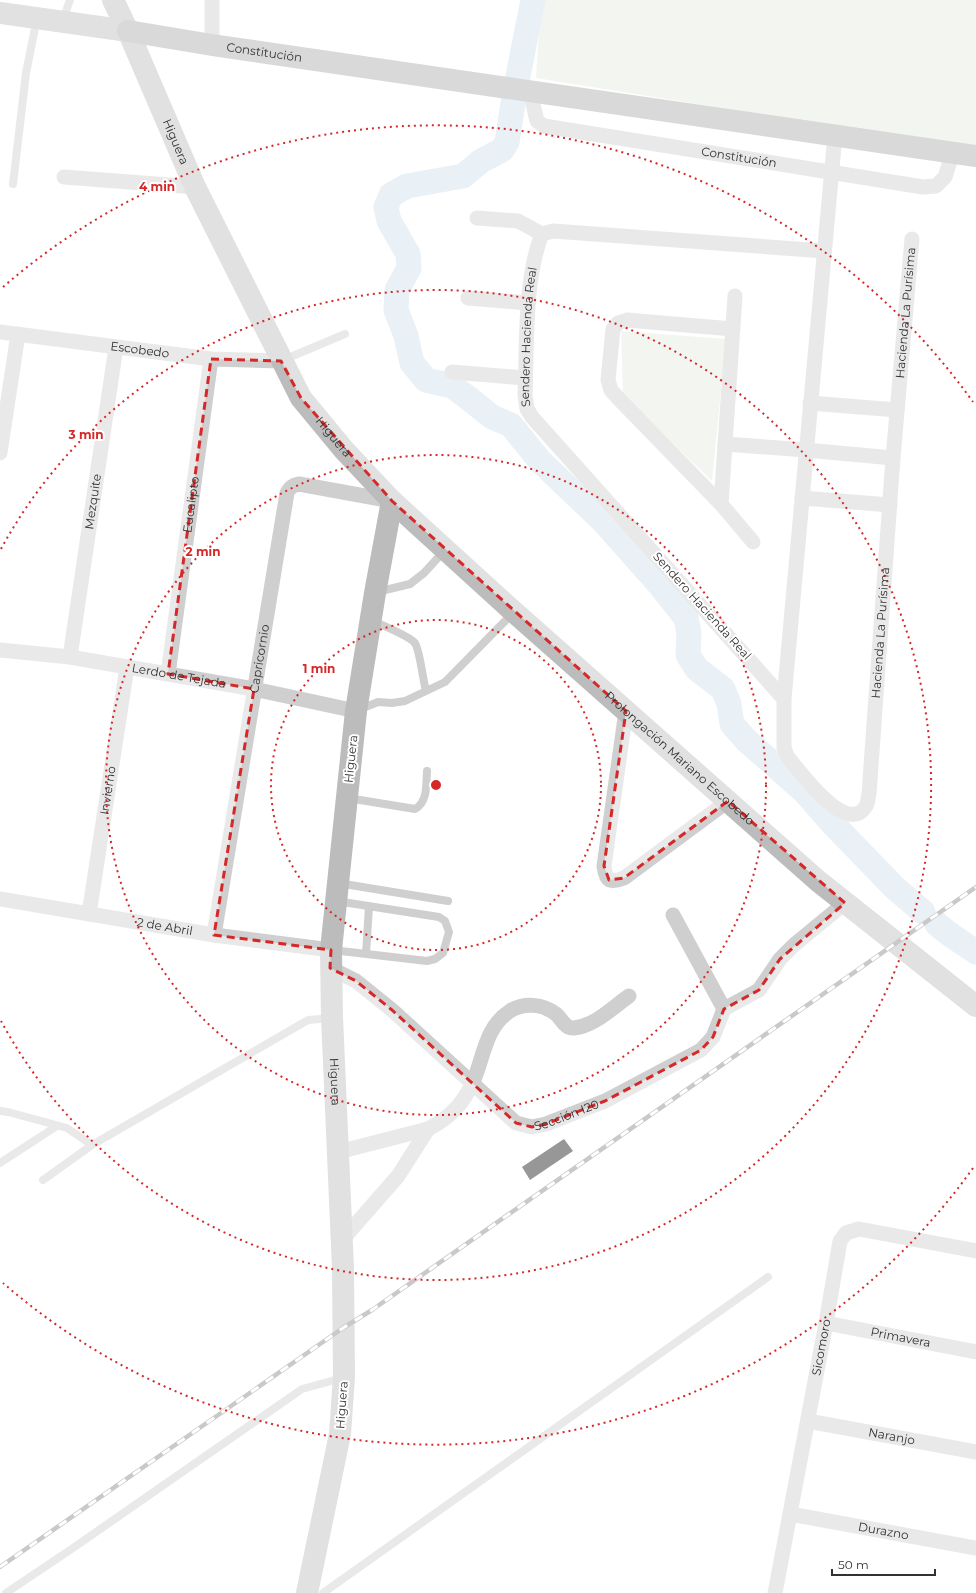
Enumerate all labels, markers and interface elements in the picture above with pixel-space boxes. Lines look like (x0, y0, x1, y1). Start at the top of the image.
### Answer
street label: Constitución (226, 39, 303, 65)
street label: Higuera (160, 117, 192, 167)
street label: Constitución (700, 143, 778, 170)
text: 4 min (139, 179, 175, 194)
street label: Hacienda La Purísima (892, 247, 918, 379)
street label: Sendero Hacienda Real (517, 266, 540, 408)
street label: Escobedo (110, 338, 170, 361)
street label: Higuera (313, 413, 355, 460)
text: 3 min (68, 427, 104, 442)
street label: Mezquite (81, 473, 104, 530)
street label: Eucalipto (179, 475, 202, 534)
text: 2 min (186, 544, 220, 559)
street label: Sendero Hacienda Real (650, 549, 755, 663)
street label: Hacienda La Purísima (868, 567, 892, 699)
street label: Capricornio (246, 623, 272, 694)
street label: Lerdo de Tejada (131, 660, 227, 691)
text: 1 min (303, 661, 335, 676)
street label: Prolongación Mariano Escobedo (602, 688, 758, 828)
street label: Higuera (341, 734, 360, 784)
street label: Invierno (96, 765, 119, 816)
centre of rings (429, 778, 443, 792)
street label: 2 de Abril (136, 914, 194, 938)
street label: Higuera (327, 1057, 344, 1106)
street label: Sección I20 (533, 1096, 601, 1133)
street label: Sicomoro (808, 1318, 834, 1377)
street label: Primavera (869, 1324, 932, 1350)
street label: Higuera (332, 1381, 351, 1429)
street label: Naranjo (867, 1424, 916, 1448)
street label: Durazno (857, 1519, 910, 1543)
scale bar (832, 1551, 935, 1577)
text: 50 m (838, 1557, 869, 1572)

